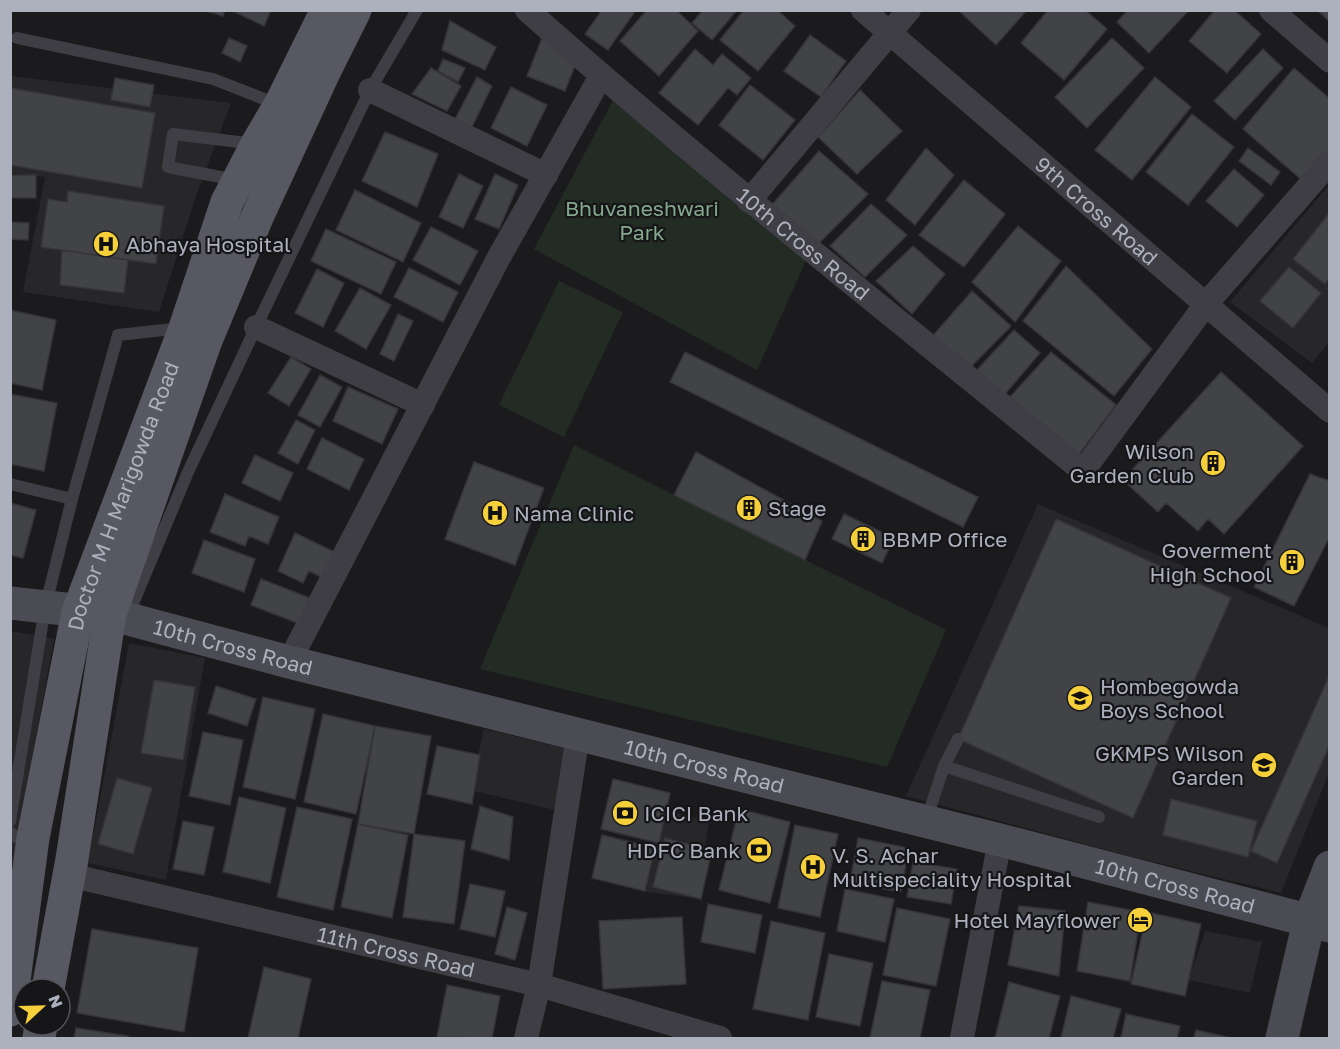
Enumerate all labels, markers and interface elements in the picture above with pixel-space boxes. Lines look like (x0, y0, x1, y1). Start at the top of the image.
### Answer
street label: 9th Cross Road (1030, 151, 1163, 270)
street label: 10th Cross Road (732, 182, 875, 306)
park label: Bhuvaneshwari Park (565, 195, 719, 245)
hospital icon: Abhaya Hospital (91, 229, 121, 259)
place label: Abhaya Hospital (126, 231, 291, 257)
street label: Doctor M H Marigowda Road (62, 358, 184, 633)
place label: Wilson Garden Club (1069, 438, 1194, 488)
building icon: Wilson Garden Club (1198, 448, 1228, 478)
building icon: Stage (734, 493, 764, 523)
place label: Stage (768, 495, 826, 521)
hospital icon: Nama Clinic (480, 498, 510, 528)
place label: Nama Clinic (514, 500, 634, 526)
building icon: BBMP Office (848, 524, 878, 554)
place label: BBMP Office (882, 526, 1008, 552)
place label: Goverment High School (1150, 537, 1272, 587)
building icon: Goverment High School (1277, 547, 1307, 577)
street label: 10th Cross Road (151, 613, 315, 680)
place label: Hombegowda Boys School (1100, 673, 1239, 723)
school or university icon: Hombegowda Boys School (1065, 683, 1095, 713)
street label: 10th Cross Road (622, 733, 787, 798)
place label: GKMPS Wilson Garden (1095, 740, 1244, 790)
school or university icon: GKMPS Wilson Garden (1249, 750, 1279, 780)
bank icon: ICICI Bank (610, 798, 640, 828)
place label: ICICI Bank (644, 800, 748, 826)
bank icon: HDFC Bank (744, 835, 774, 865)
place label: HDFC Bank (627, 837, 740, 863)
place label: V. S. Achar Multispeciality Hospital (832, 842, 1072, 892)
hospital icon: V. S. Achar Multispeciality Hospital (798, 852, 828, 882)
street label: 10th Cross Road (1093, 852, 1258, 919)
hotel icon: Hotel Mayflower (1125, 905, 1155, 935)
place label: Hotel Mayflower (953, 907, 1120, 933)
street label: 11th Cross Road (315, 921, 477, 983)
north arrow (12, 977, 72, 1037)
text: N (44, 992, 67, 1011)

